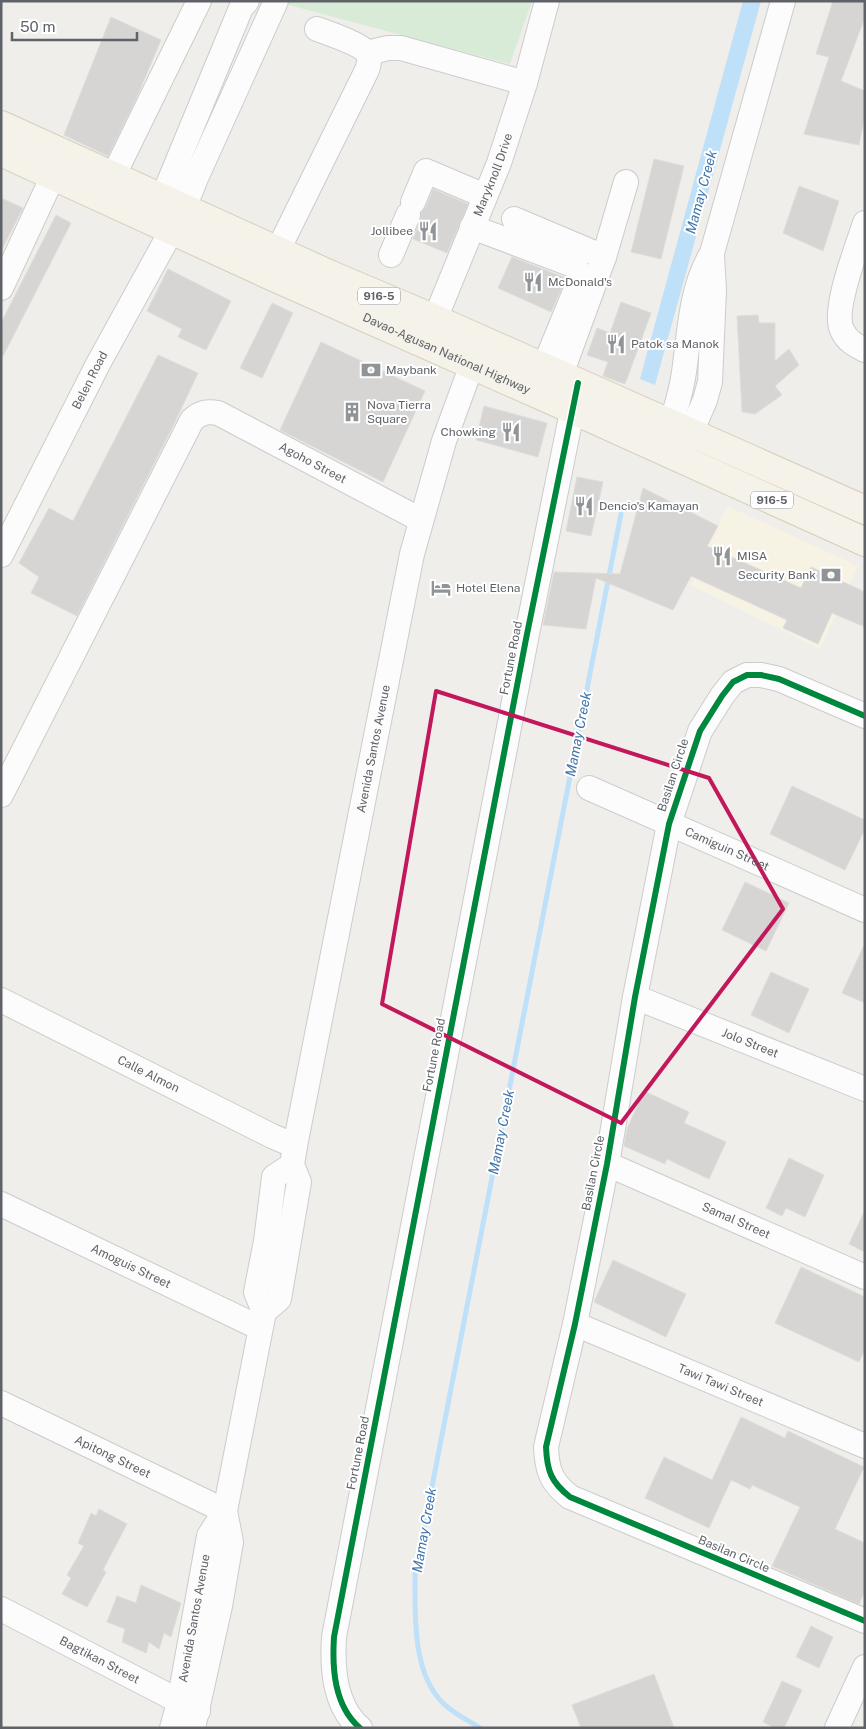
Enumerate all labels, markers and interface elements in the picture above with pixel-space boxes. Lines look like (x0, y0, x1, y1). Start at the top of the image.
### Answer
scale bar (12, 10, 138, 42)
text: 50 m (20, 18, 55, 35)
street label: Maryknoll Drive (471, 131, 515, 218)
water label: Mamay Creek (682, 148, 720, 236)
restaurant icon: Jollibee (417, 220, 439, 242)
place label: Jollibee (371, 224, 413, 238)
restaurant icon: McDonald's (522, 271, 544, 293)
place label: McDonald's (548, 275, 612, 289)
road number: 916-5 (358, 288, 400, 304)
street label: Davao-Agusan National Highway (360, 310, 533, 397)
restaurant icon: Patok sa Manok (605, 333, 627, 355)
place label: Patok sa Manok (631, 337, 719, 351)
street label: Belen Road (69, 349, 111, 412)
bank icon: Maybank (360, 359, 382, 381)
place label: Maybank (386, 363, 437, 377)
place label: Nova Tierra Square (367, 398, 431, 426)
building icon: Nova Tierra Square (341, 401, 363, 423)
restaurant icon: Chowking (500, 421, 522, 443)
place label: Chowking (441, 425, 496, 439)
street label: Agoho Street (277, 439, 349, 487)
road number: 916-5 (751, 492, 793, 508)
restaurant icon: Dencio's Kamayan (573, 495, 595, 517)
place label: Dencio's Kamayan (599, 499, 699, 513)
restaurant icon: MISA (711, 545, 733, 567)
place label: MISA (737, 549, 768, 563)
bank icon: Security Bank (820, 564, 842, 586)
place label: Security Bank (738, 568, 816, 582)
hotel icon: Hotel Elena (430, 577, 452, 599)
place label: Hotel Elena (456, 581, 520, 595)
street label: Fortune Road (497, 620, 525, 696)
street label: Avenida Santos Avenue (354, 684, 393, 814)
water label: Mamay Creek (562, 690, 594, 778)
street label: Basilan Circle (655, 736, 692, 813)
street label: Camiguin Street (683, 824, 772, 874)
street label: Fortune Road (420, 1017, 448, 1093)
street label: Jolo Street (720, 1025, 781, 1061)
street label: Calle Almon (115, 1053, 182, 1095)
water label: Mamay Creek (485, 1088, 517, 1176)
street label: Basilan Circle (579, 1134, 607, 1212)
street label: Samal Street (700, 1199, 773, 1242)
street label: Amoguis Street (89, 1241, 173, 1291)
street label: Tawi Tawi Street (676, 1361, 766, 1410)
street label: Fortune Road (344, 1415, 372, 1491)
street label: Apitong Street (73, 1433, 153, 1481)
water label: Mamay Creek (409, 1486, 439, 1574)
street label: Basilan Circle (696, 1533, 772, 1575)
street label: Avenida Santos Avenue (176, 1553, 213, 1684)
street label: Bagtikan Street (57, 1634, 142, 1687)

